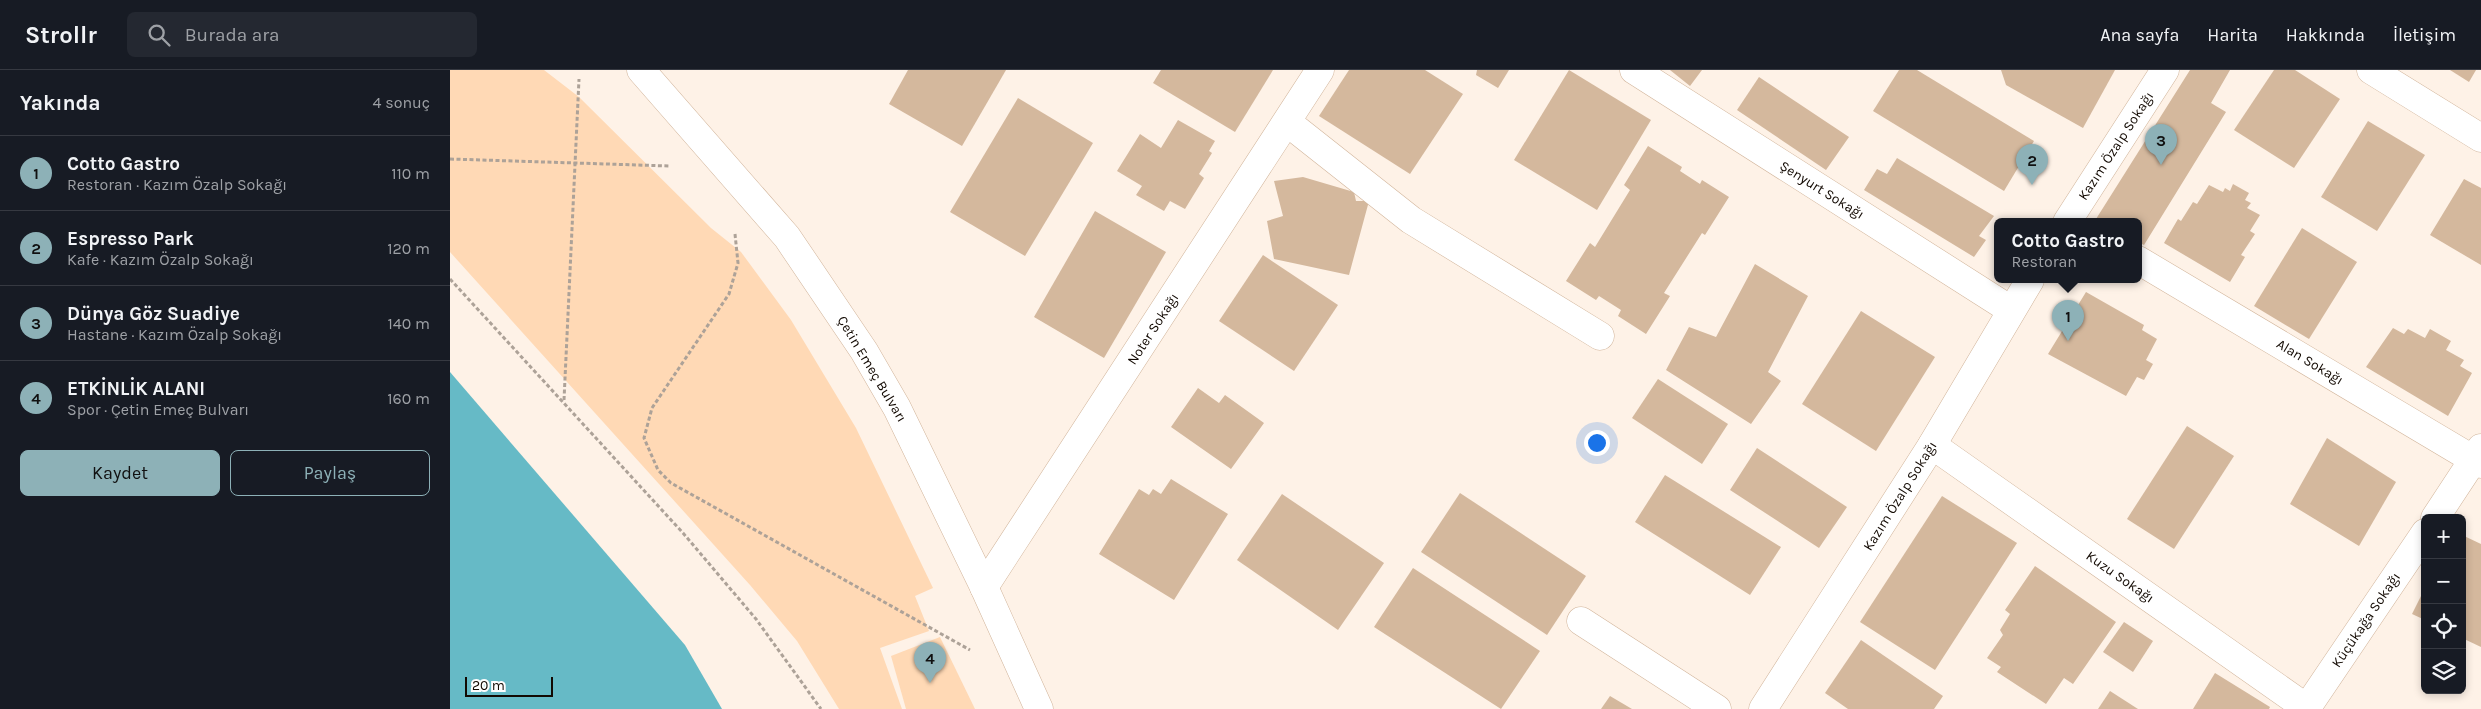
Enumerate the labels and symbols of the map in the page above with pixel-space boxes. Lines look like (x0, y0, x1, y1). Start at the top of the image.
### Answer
street label: Kazım Özalp Sokağı (2075, 89, 2157, 203)
pin: 3 (2145, 124, 2177, 165)
pin: 2 (2016, 144, 2048, 185)
street label: Şenyurt Sokağı (1777, 157, 1867, 223)
street label: Noter Sokağı (1124, 290, 1182, 368)
pin: 1 (2052, 300, 2084, 341)
street label: Çetin Emeç Bulvarı (834, 313, 910, 425)
street label: Alan Sokağı (2273, 335, 2347, 389)
your location (1584, 430, 1610, 456)
street label: Kazım Özalp Sokağı (1859, 438, 1941, 554)
street label: Kuzu Sokağı (2083, 547, 2157, 607)
street label: Küçükağa Sokağı (2328, 569, 2404, 671)
pin: 4 (914, 642, 946, 683)
scale bar (465, 674, 552, 697)

